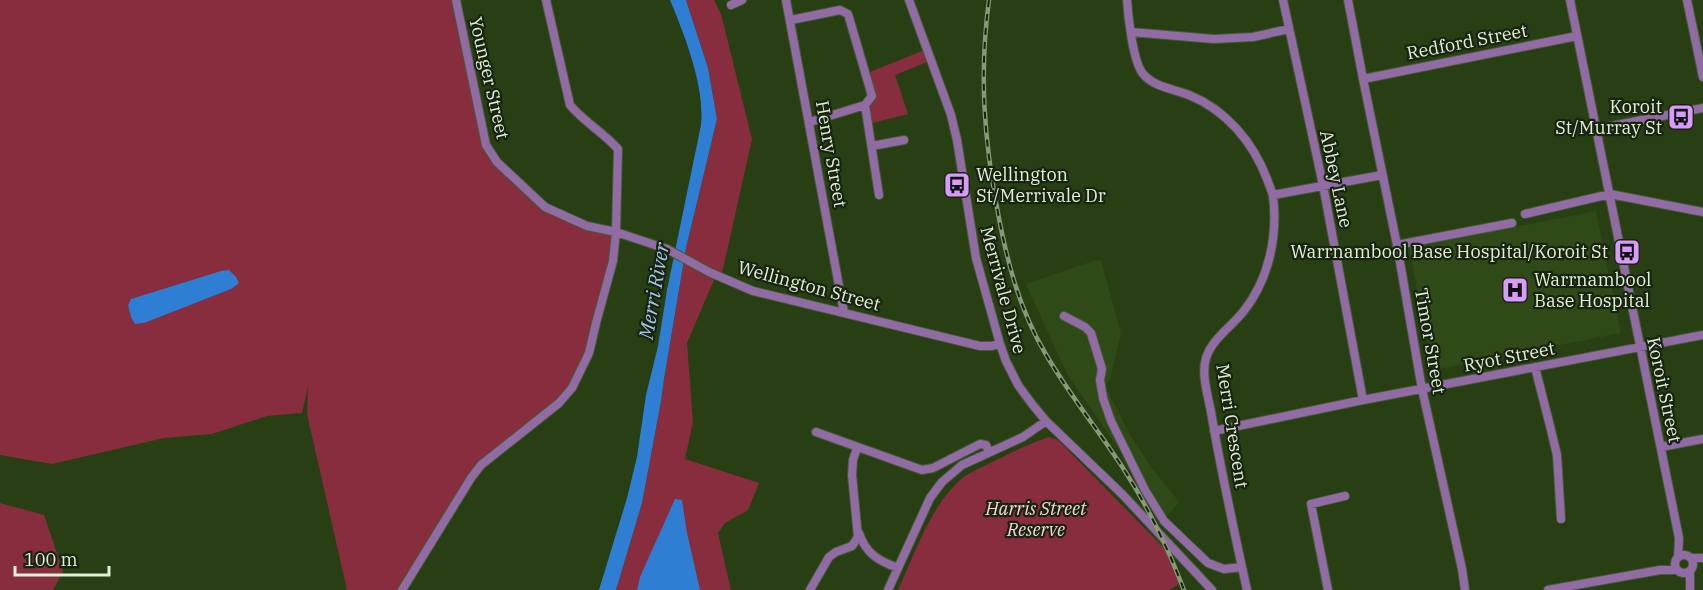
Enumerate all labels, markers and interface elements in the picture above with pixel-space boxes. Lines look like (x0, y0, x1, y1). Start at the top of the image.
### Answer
street label: Younger Street (464, 14, 515, 141)
street label: Redford Street (1405, 19, 1529, 64)
place label: Koroit St/Murray St (1555, 95, 1662, 139)
street label: Henry Street (811, 99, 852, 209)
bus stop icon: Koroit St/Murray St (1666, 102, 1696, 132)
street label: Abbey Lane (1315, 128, 1358, 230)
place label: Wellington St/Merrivale Dr (976, 163, 1106, 207)
bus stop icon: Wellington St/Merrivale Dr (942, 170, 972, 200)
street label: Merrivale Drive (975, 224, 1032, 356)
bus stop icon: Warrnambool Base Hospital/Koroit St (1612, 237, 1642, 267)
water label: Merri River (632, 239, 676, 342)
place label: Warrnambool Base Hospital/Koroit St (1290, 240, 1608, 263)
street label: Wellington Street (735, 255, 883, 316)
place label: Warrnambool Base Hospital (1534, 268, 1651, 312)
hospital icon: Warrnambool Base Hospital (1500, 275, 1530, 305)
street label: Timor Street (1410, 286, 1451, 396)
street label: Koroit Street (1642, 335, 1687, 445)
street label: Ryot Street (1461, 336, 1557, 377)
street label: Merri Crescent (1211, 362, 1254, 490)
park label: Harris Street Reserve (985, 497, 1087, 541)
scale bar (15, 539, 110, 577)
text: 100 m (24, 548, 78, 571)

